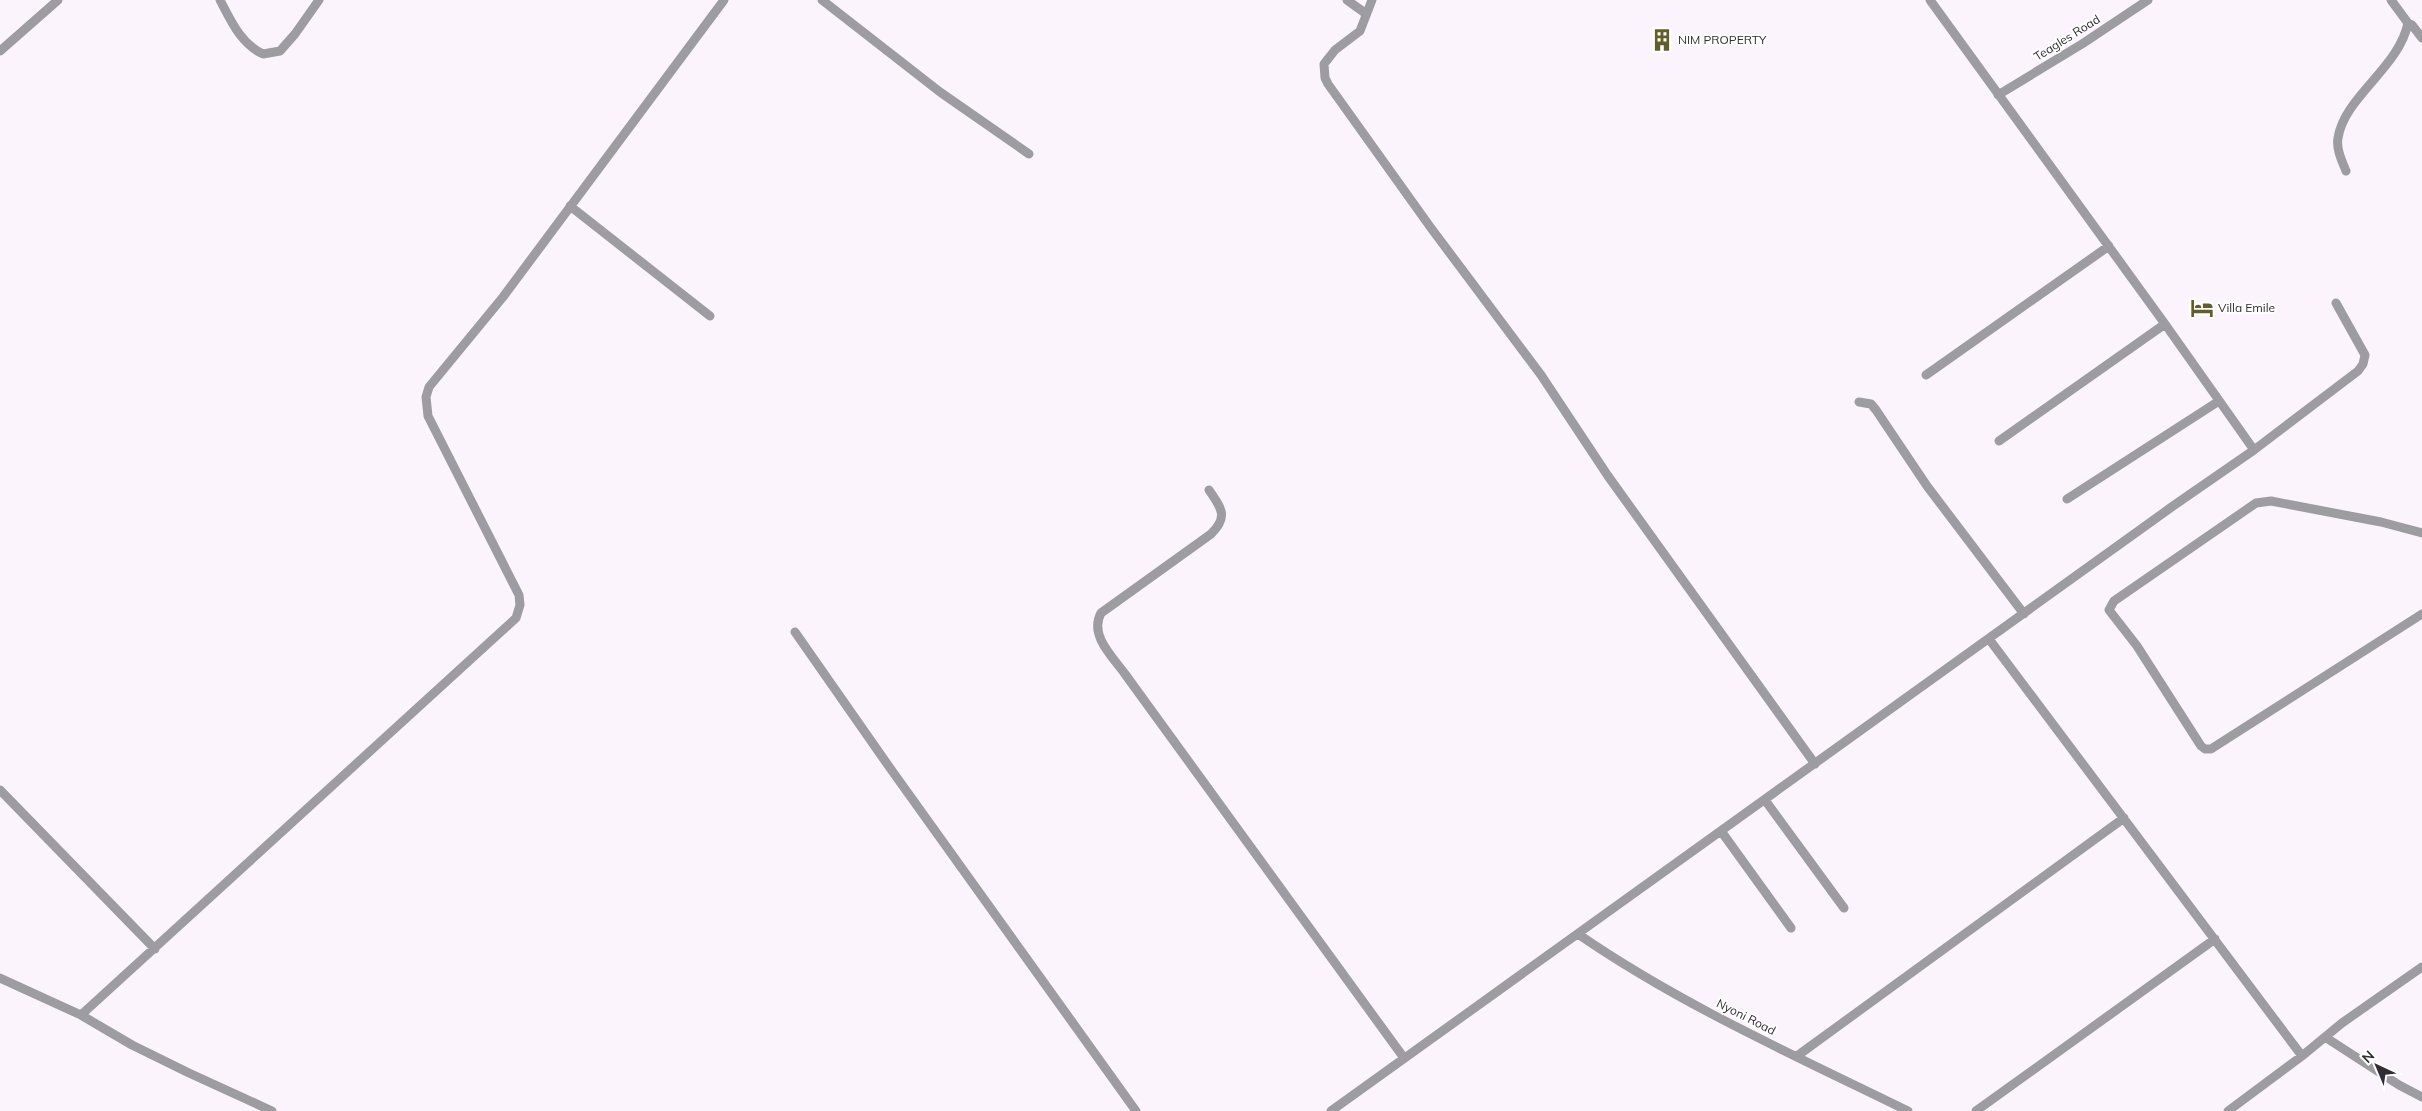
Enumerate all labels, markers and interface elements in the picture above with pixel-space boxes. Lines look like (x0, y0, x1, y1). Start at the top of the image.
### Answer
street label: Teagles Road (2031, 11, 2103, 64)
building icon: NIM PROPERTY (1649, 27, 1675, 53)
place label: NIM PROPERTY (1678, 32, 1767, 47)
hotel icon: Villa Emile (2189, 295, 2215, 321)
place label: Villa Emile (2218, 300, 2275, 315)
street label: Nyoni Road (1714, 995, 1778, 1038)
north arrow (2352, 1041, 2402, 1091)
text: N (2358, 1047, 2378, 1067)

